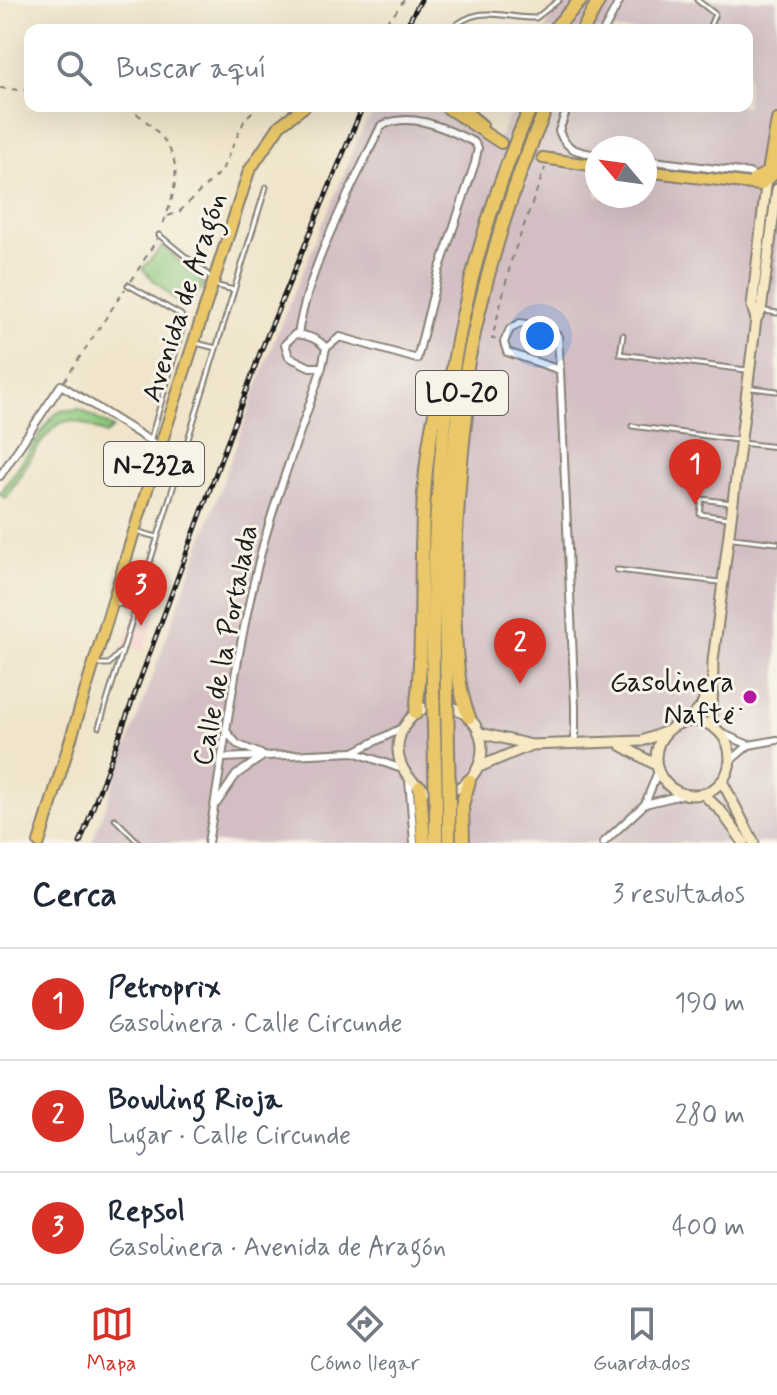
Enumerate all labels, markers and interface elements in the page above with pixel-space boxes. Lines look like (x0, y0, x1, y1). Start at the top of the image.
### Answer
search box (24, 24, 753, 112)
icon: search (52, 46, 96, 90)
text: Buscar aquí (116, 49, 267, 88)
north arrow (585, 136, 657, 208)
street label: Avenida de Aragón (134, 188, 240, 408)
your location (520, 316, 560, 356)
road number: LO-20 (416, 371, 508, 415)
pin: 1 (669, 439, 721, 505)
road number: N-232a (104, 442, 204, 486)
street label: Calle de la Portalada (185, 522, 268, 769)
pin: 3 (115, 560, 167, 626)
pin: 2 (494, 618, 546, 684)
place label: Gasolinera Naftë (610, 665, 742, 734)
marker: Gasolinera Naftë (741, 688, 759, 706)
text: Cerca (32, 873, 117, 918)
text: 3 resultados (613, 878, 745, 912)
text: Petroprix (108, 968, 220, 1007)
text: 1 (52, 987, 64, 1021)
text: 190 m (675, 987, 745, 1021)
text: Gasolinera · Calle Circunde (108, 1007, 403, 1041)
text: Bowling Rioja (108, 1080, 282, 1119)
text: 2 (52, 1099, 64, 1133)
text: 280 m (675, 1099, 745, 1133)
text: Lugar · Calle Circunde (108, 1119, 351, 1153)
text: Repsol (108, 1192, 185, 1231)
text: 3 (52, 1211, 64, 1245)
text: 400 m (672, 1211, 745, 1245)
text: Gasolinera · Avenida de Aragón (108, 1231, 446, 1265)
tab: Mapa (86, 1302, 137, 1378)
tab: Cómo llegar (310, 1302, 420, 1378)
tab: Guardados (593, 1302, 690, 1378)

